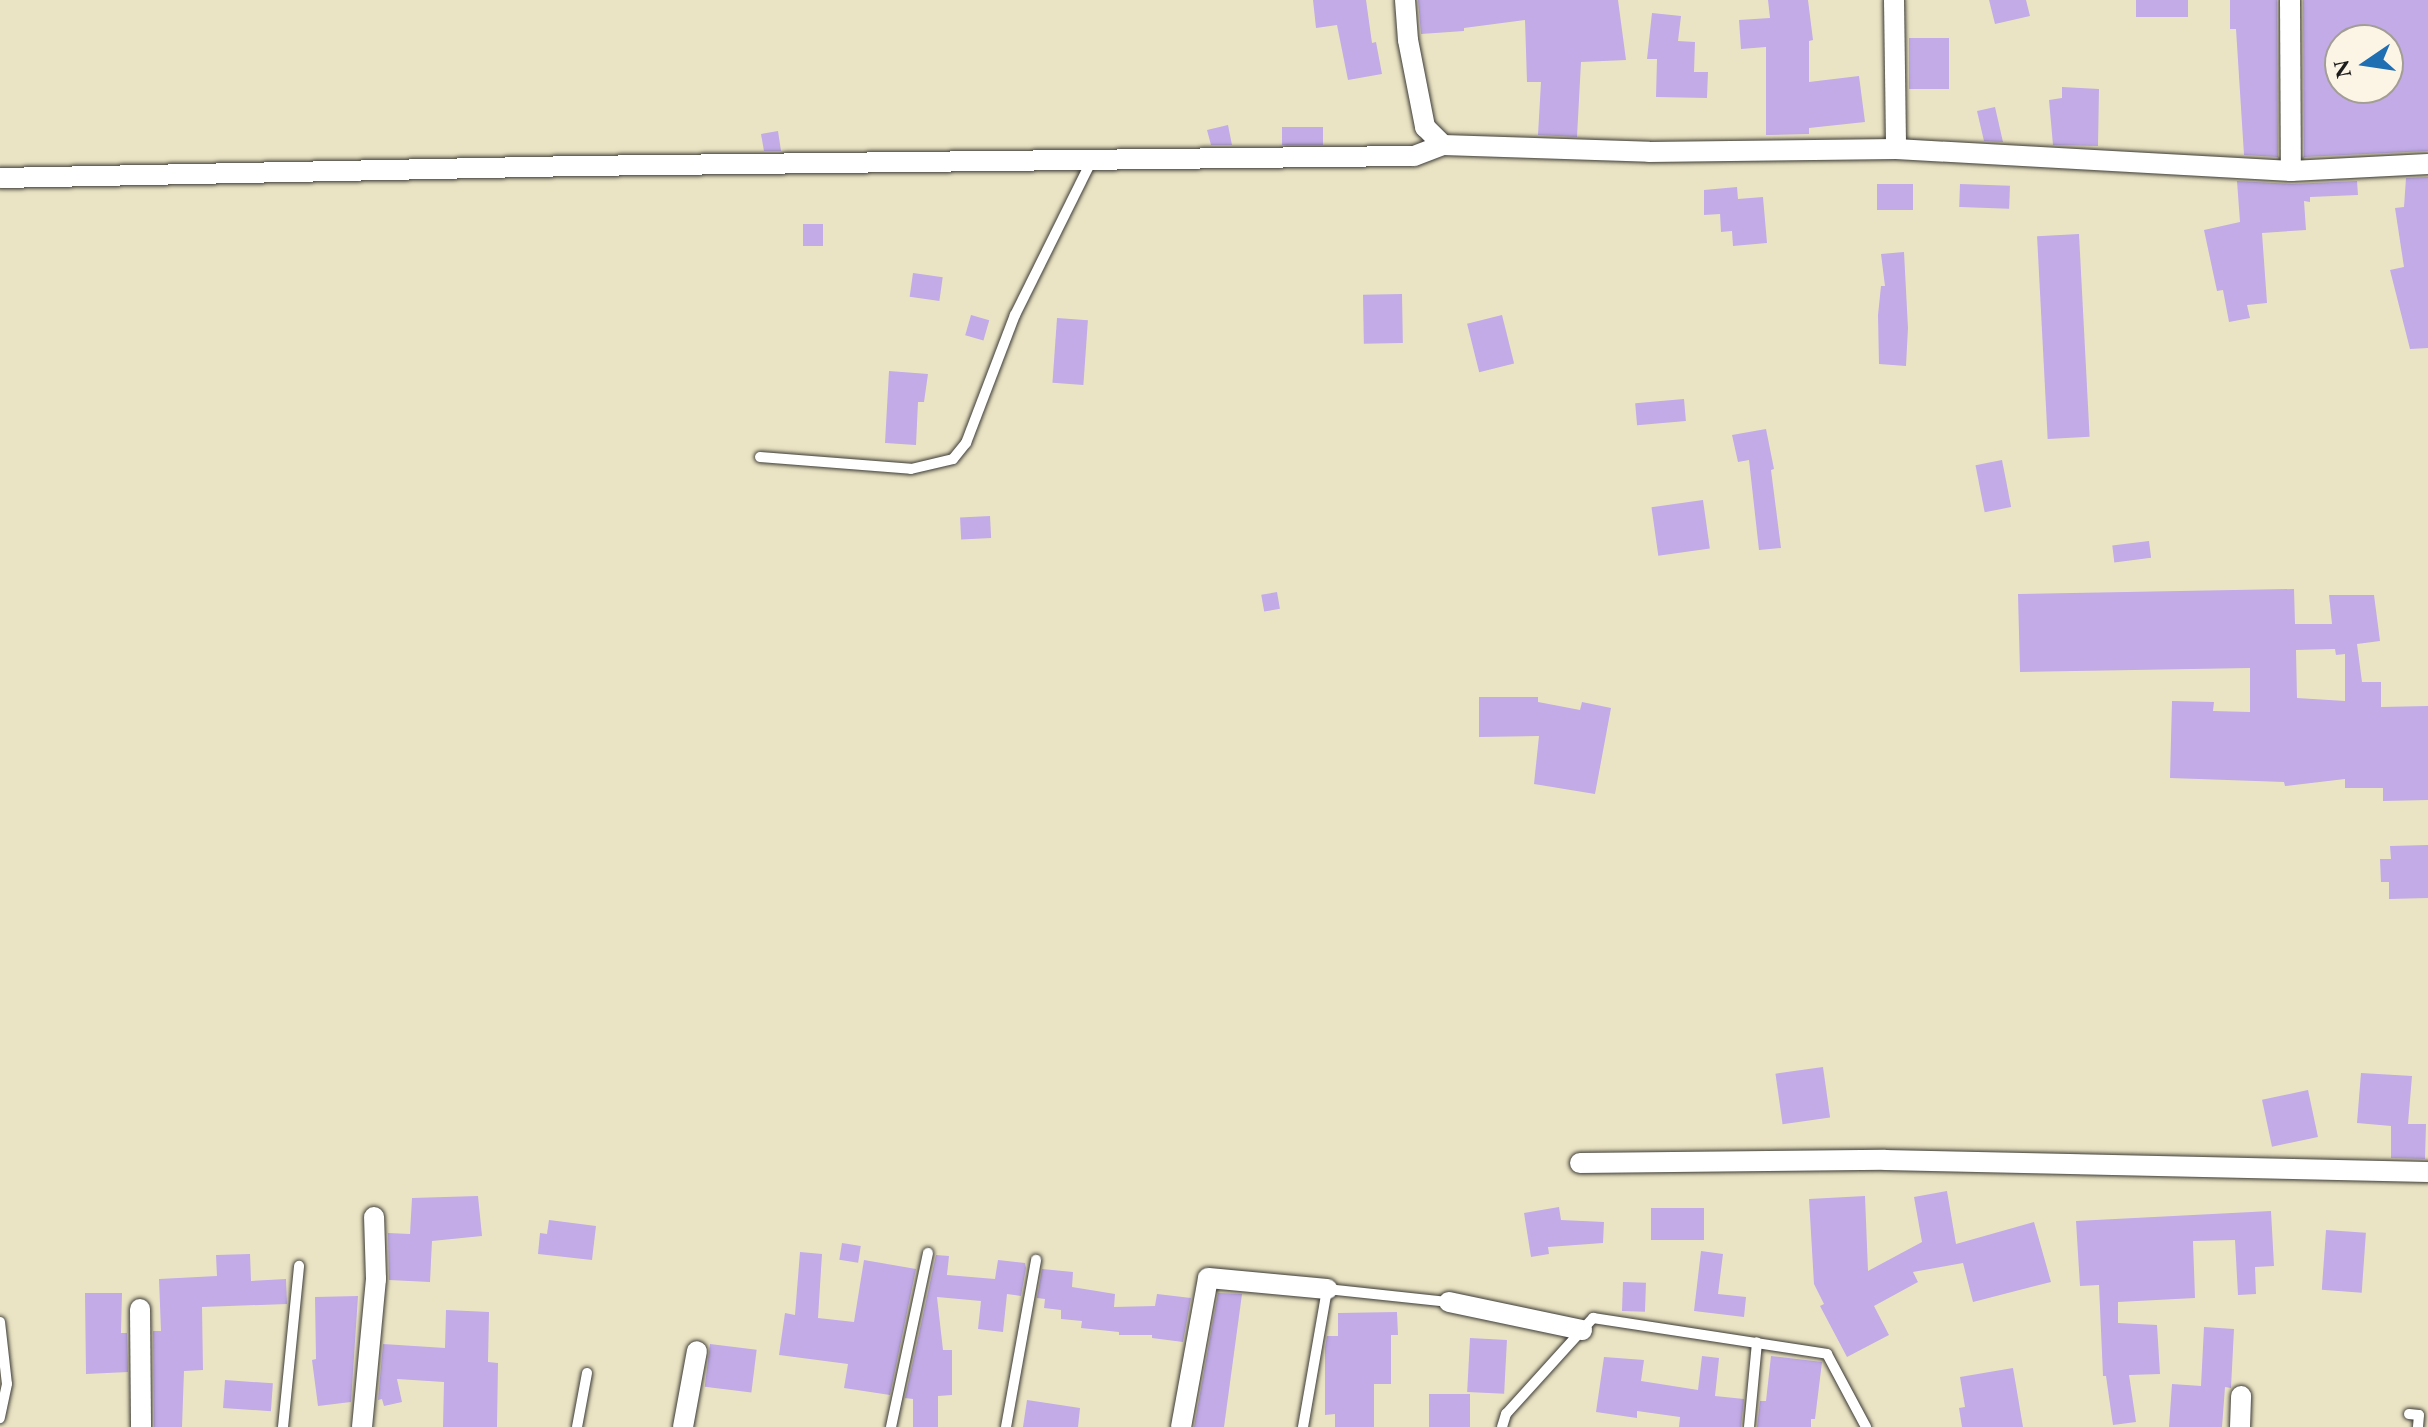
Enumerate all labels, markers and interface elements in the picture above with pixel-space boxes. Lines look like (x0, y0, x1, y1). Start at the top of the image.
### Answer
north arrow (2324, 24, 2404, 104)
text: N (2326, 57, 2358, 81)

